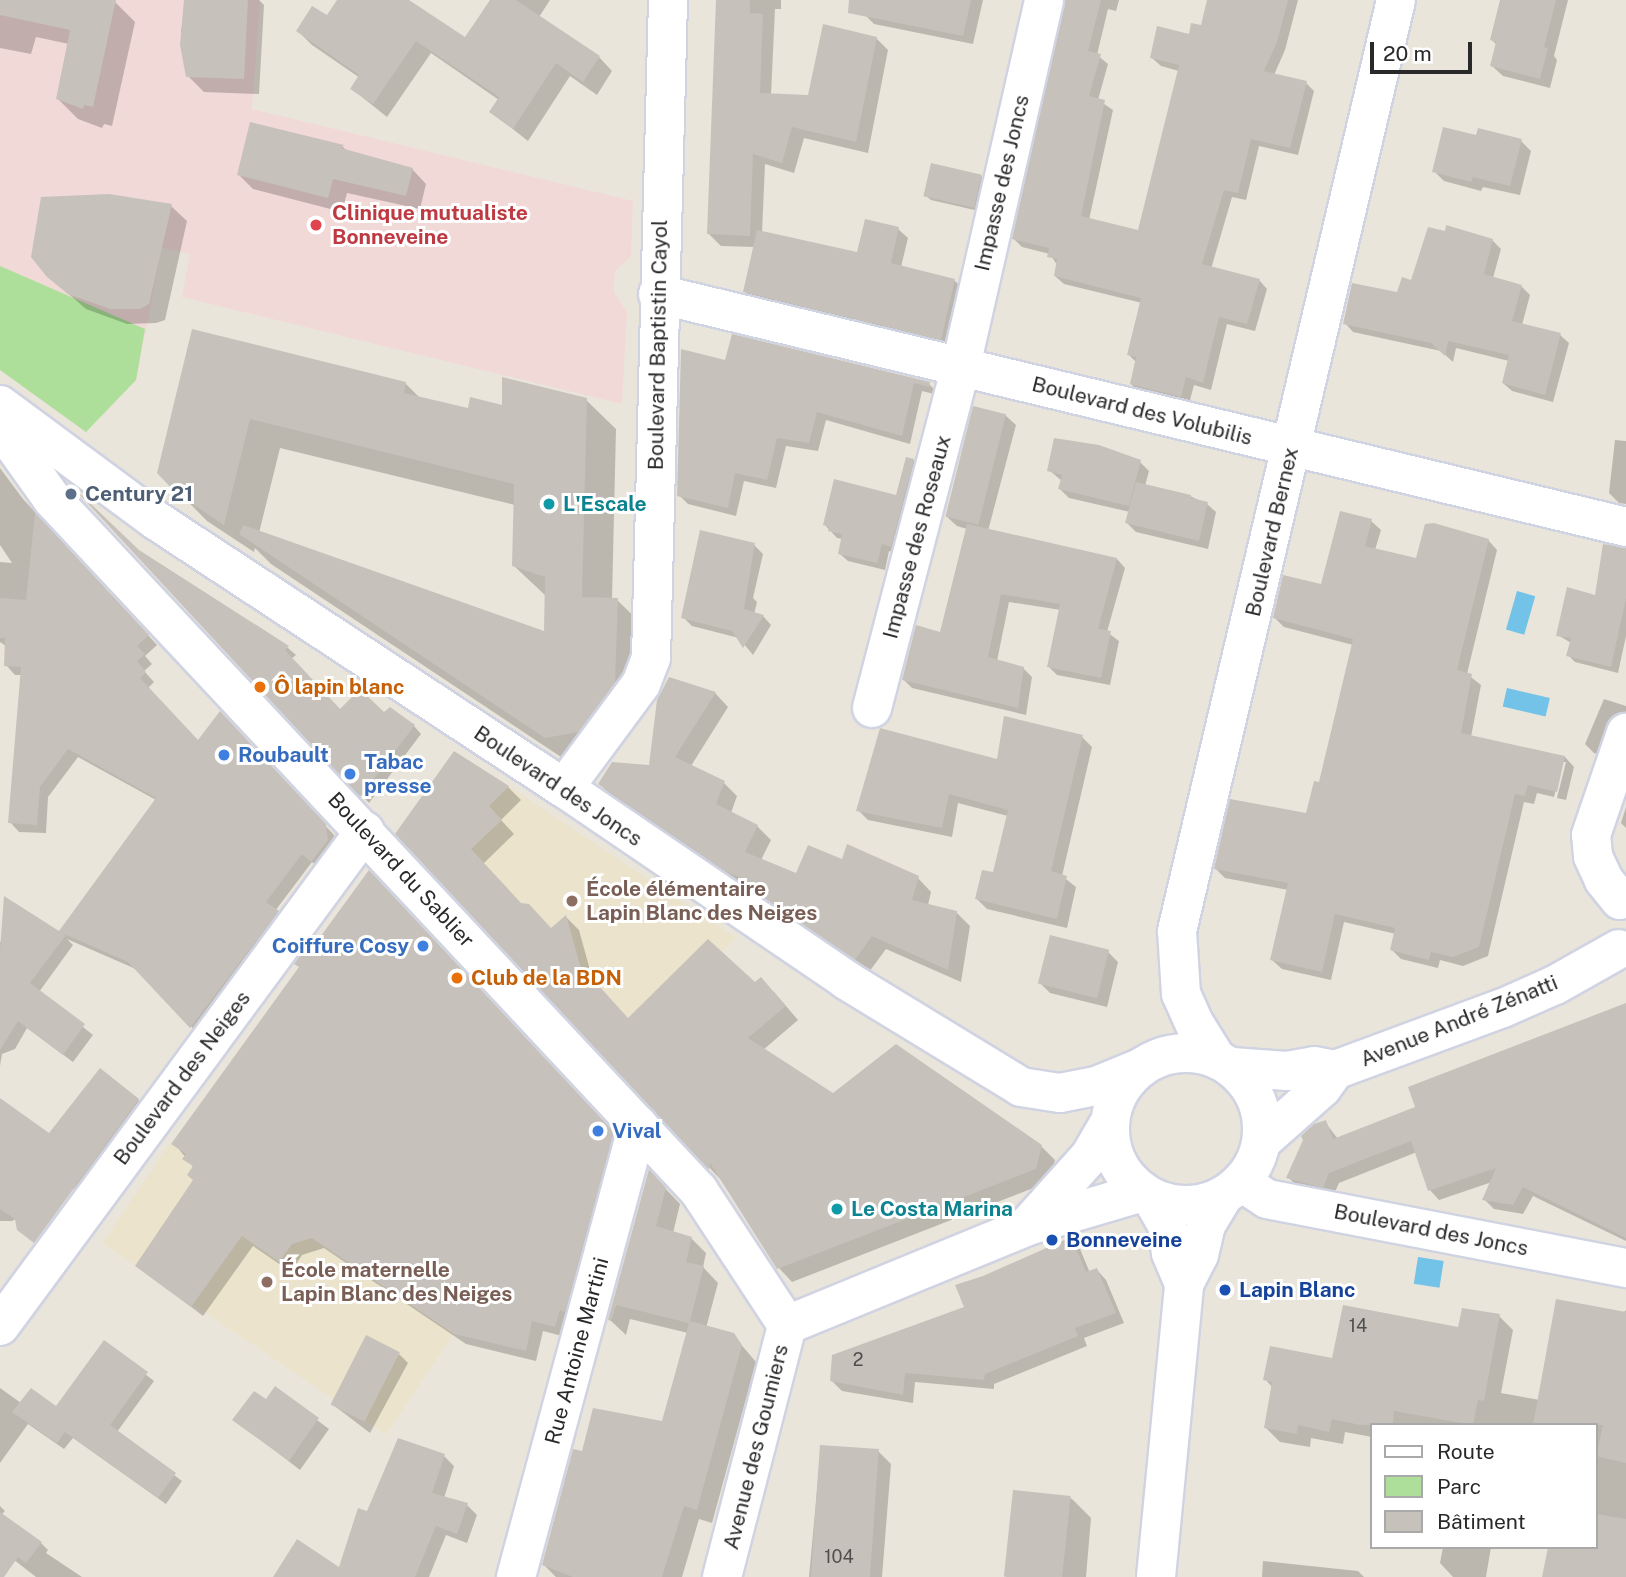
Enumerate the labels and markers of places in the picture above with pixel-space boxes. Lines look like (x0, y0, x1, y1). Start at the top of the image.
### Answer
place label: Clinique mutualiste Bonneveine (332, 200, 528, 250)
marker: Clinique mutualiste Bonneveine (306, 215, 326, 235)
place label: Century 21 (85, 481, 193, 507)
marker: Century 21 (63, 486, 79, 502)
place label: L'Escale (563, 491, 647, 517)
marker: L'Escale (541, 496, 557, 512)
place label: Ô lapin blanc (274, 674, 404, 700)
marker: Ô lapin blanc (252, 679, 268, 695)
place label: Roubault (238, 742, 329, 768)
marker: Roubault (216, 747, 232, 763)
place label: Tabac presse (364, 749, 432, 799)
marker: Tabac presse (342, 766, 358, 782)
place label: École élémentaire Lapin Blanc des Neiges (586, 876, 818, 926)
marker: École élémentaire Lapin Blanc des Neiges (564, 893, 580, 909)
place label: Coiffure Cosy (272, 933, 409, 959)
marker: Coiffure Cosy (415, 938, 431, 954)
place label: Club de la BDN (471, 965, 622, 991)
marker: Club de la BDN (449, 970, 465, 986)
place label: Vival (612, 1118, 662, 1144)
marker: Vival (590, 1123, 606, 1139)
place label: Le Costa Marina (851, 1196, 1013, 1222)
marker: Le Costa Marina (829, 1201, 845, 1217)
place label: Bonneveine (1066, 1227, 1182, 1253)
marker: Bonneveine (1044, 1232, 1060, 1248)
place label: École maternelle Lapin Blanc des Neiges (281, 1257, 513, 1307)
marker: École maternelle Lapin Blanc des Neiges (259, 1274, 275, 1290)
place label: Lapin Blanc (1239, 1277, 1355, 1303)
marker: Lapin Blanc (1217, 1282, 1233, 1298)

